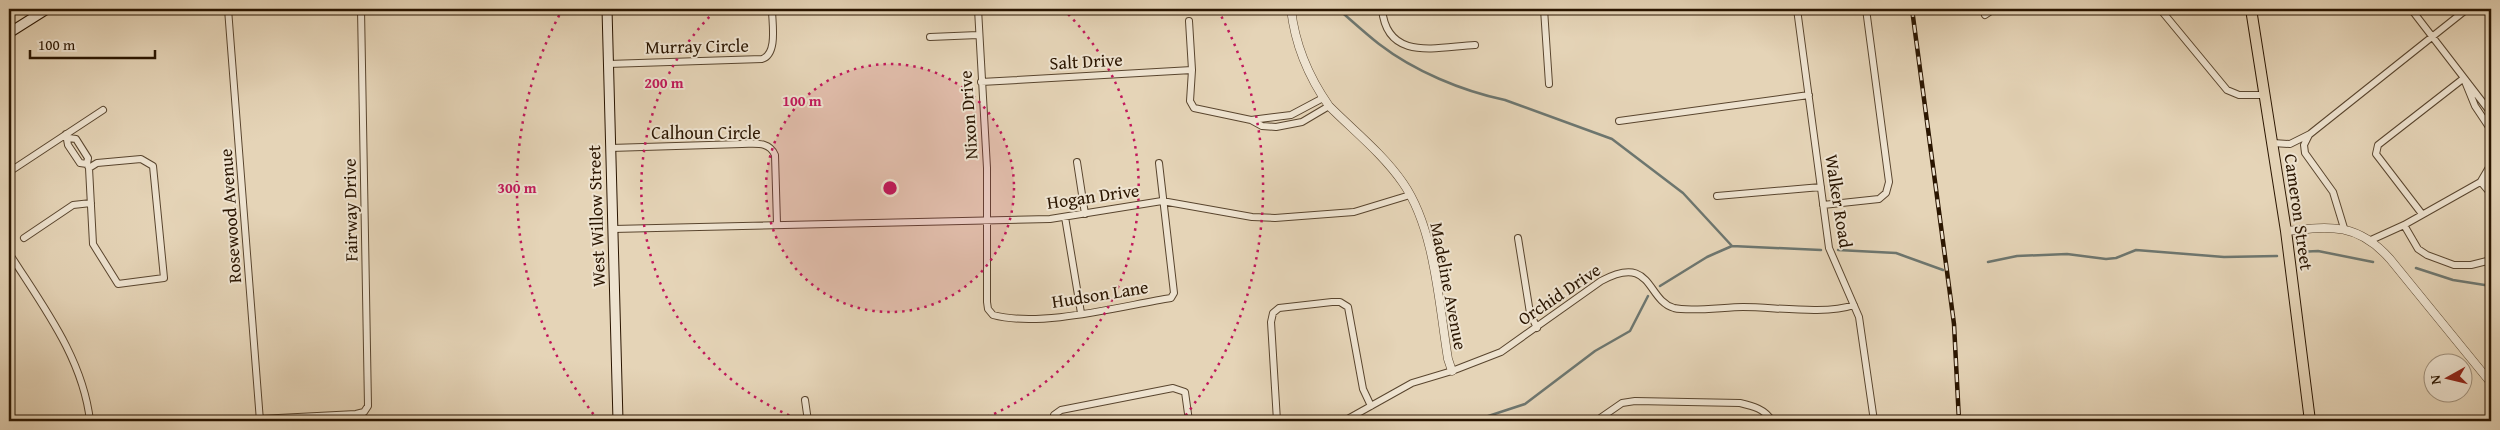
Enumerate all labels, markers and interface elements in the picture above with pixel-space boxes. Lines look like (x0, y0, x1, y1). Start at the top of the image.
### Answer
scale bar (30, 28, 155, 60)
street label: Murray Circle (645, 32, 749, 60)
text: 100 m (38, 34, 76, 55)
street label: Salt Drive (1049, 46, 1123, 76)
street label: Nixon Drive (951, 70, 985, 160)
text: 200 m (644, 72, 684, 93)
text: 100 m (782, 90, 822, 111)
street label: Calhoun Circle (651, 119, 761, 146)
street label: West Willow Street (580, 144, 612, 288)
street label: Rosewood Avenue (212, 148, 248, 284)
street label: Walker Road (1818, 152, 1860, 250)
street label: Cameron Street (2277, 152, 2321, 273)
street label: Fairway Drive (336, 158, 364, 262)
street label: Hogan Drive (1045, 176, 1141, 216)
text: 300 m (497, 177, 537, 198)
centre of rings (881, 179, 899, 197)
street label: Madeline Avenue (1423, 220, 1475, 352)
street label: Orchid Drive (1512, 256, 1606, 332)
street label: Hudson Lane (1050, 273, 1150, 315)
north arrow (2422, 352, 2472, 402)
text: N (2424, 373, 2446, 386)

